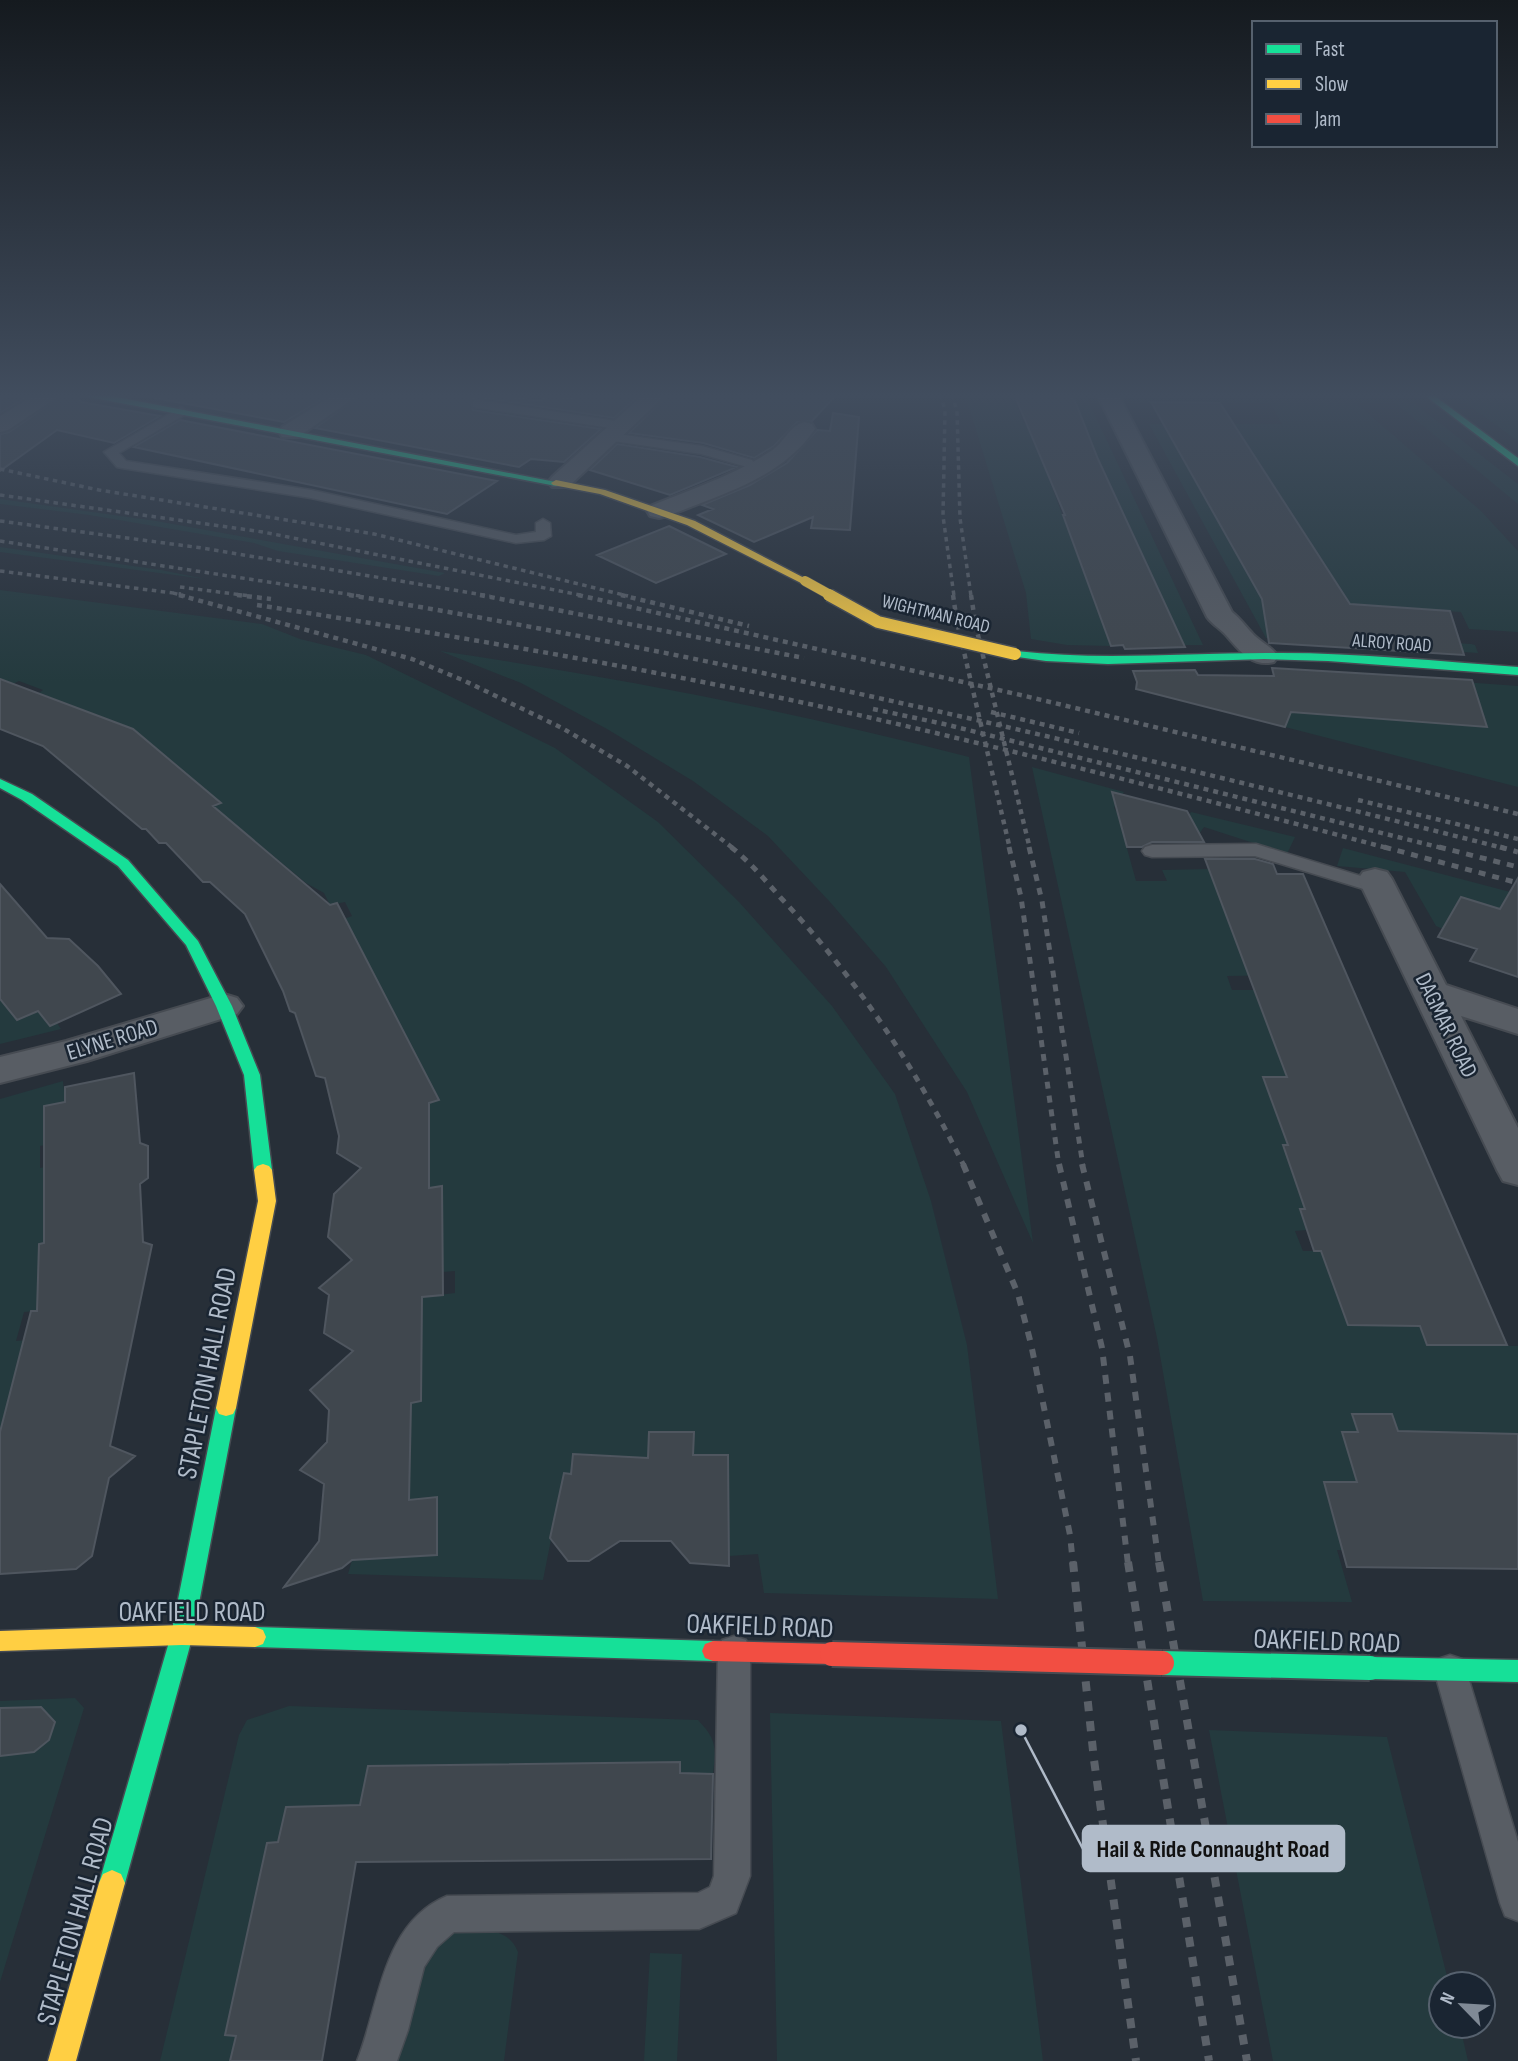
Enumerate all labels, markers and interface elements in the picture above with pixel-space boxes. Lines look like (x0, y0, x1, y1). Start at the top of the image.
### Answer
legend (1252, 21, 1497, 147)
text: Fast (1315, 37, 1345, 62)
text: Slow (1315, 72, 1349, 97)
text: Jam (1314, 107, 1341, 132)
street label: WIGHTMAN ROAD (879, 590, 992, 639)
street label: ALROY ROAD (1351, 629, 1432, 658)
street label: DAGMAR ROAD (1409, 969, 1483, 1082)
street label: ELYNE ROAD (63, 1013, 161, 1067)
street label: STAPLETON HALL ROAD (171, 1265, 244, 1482)
street label: OAKFIELD ROAD (118, 1596, 266, 1629)
street label: OAKFIELD ROAD (686, 1607, 834, 1646)
street label: OAKFIELD ROAD (1253, 1622, 1401, 1661)
street label: STAPLETON HALL ROAD (30, 1814, 121, 2029)
callout: Hail & Ride Connaught Road (1083, 1826, 1344, 1871)
text: Hail & Ride Connaught Road (1097, 1835, 1329, 1864)
north arrow (1427, 1970, 1497, 2040)
text: N (1435, 1989, 1461, 2008)

